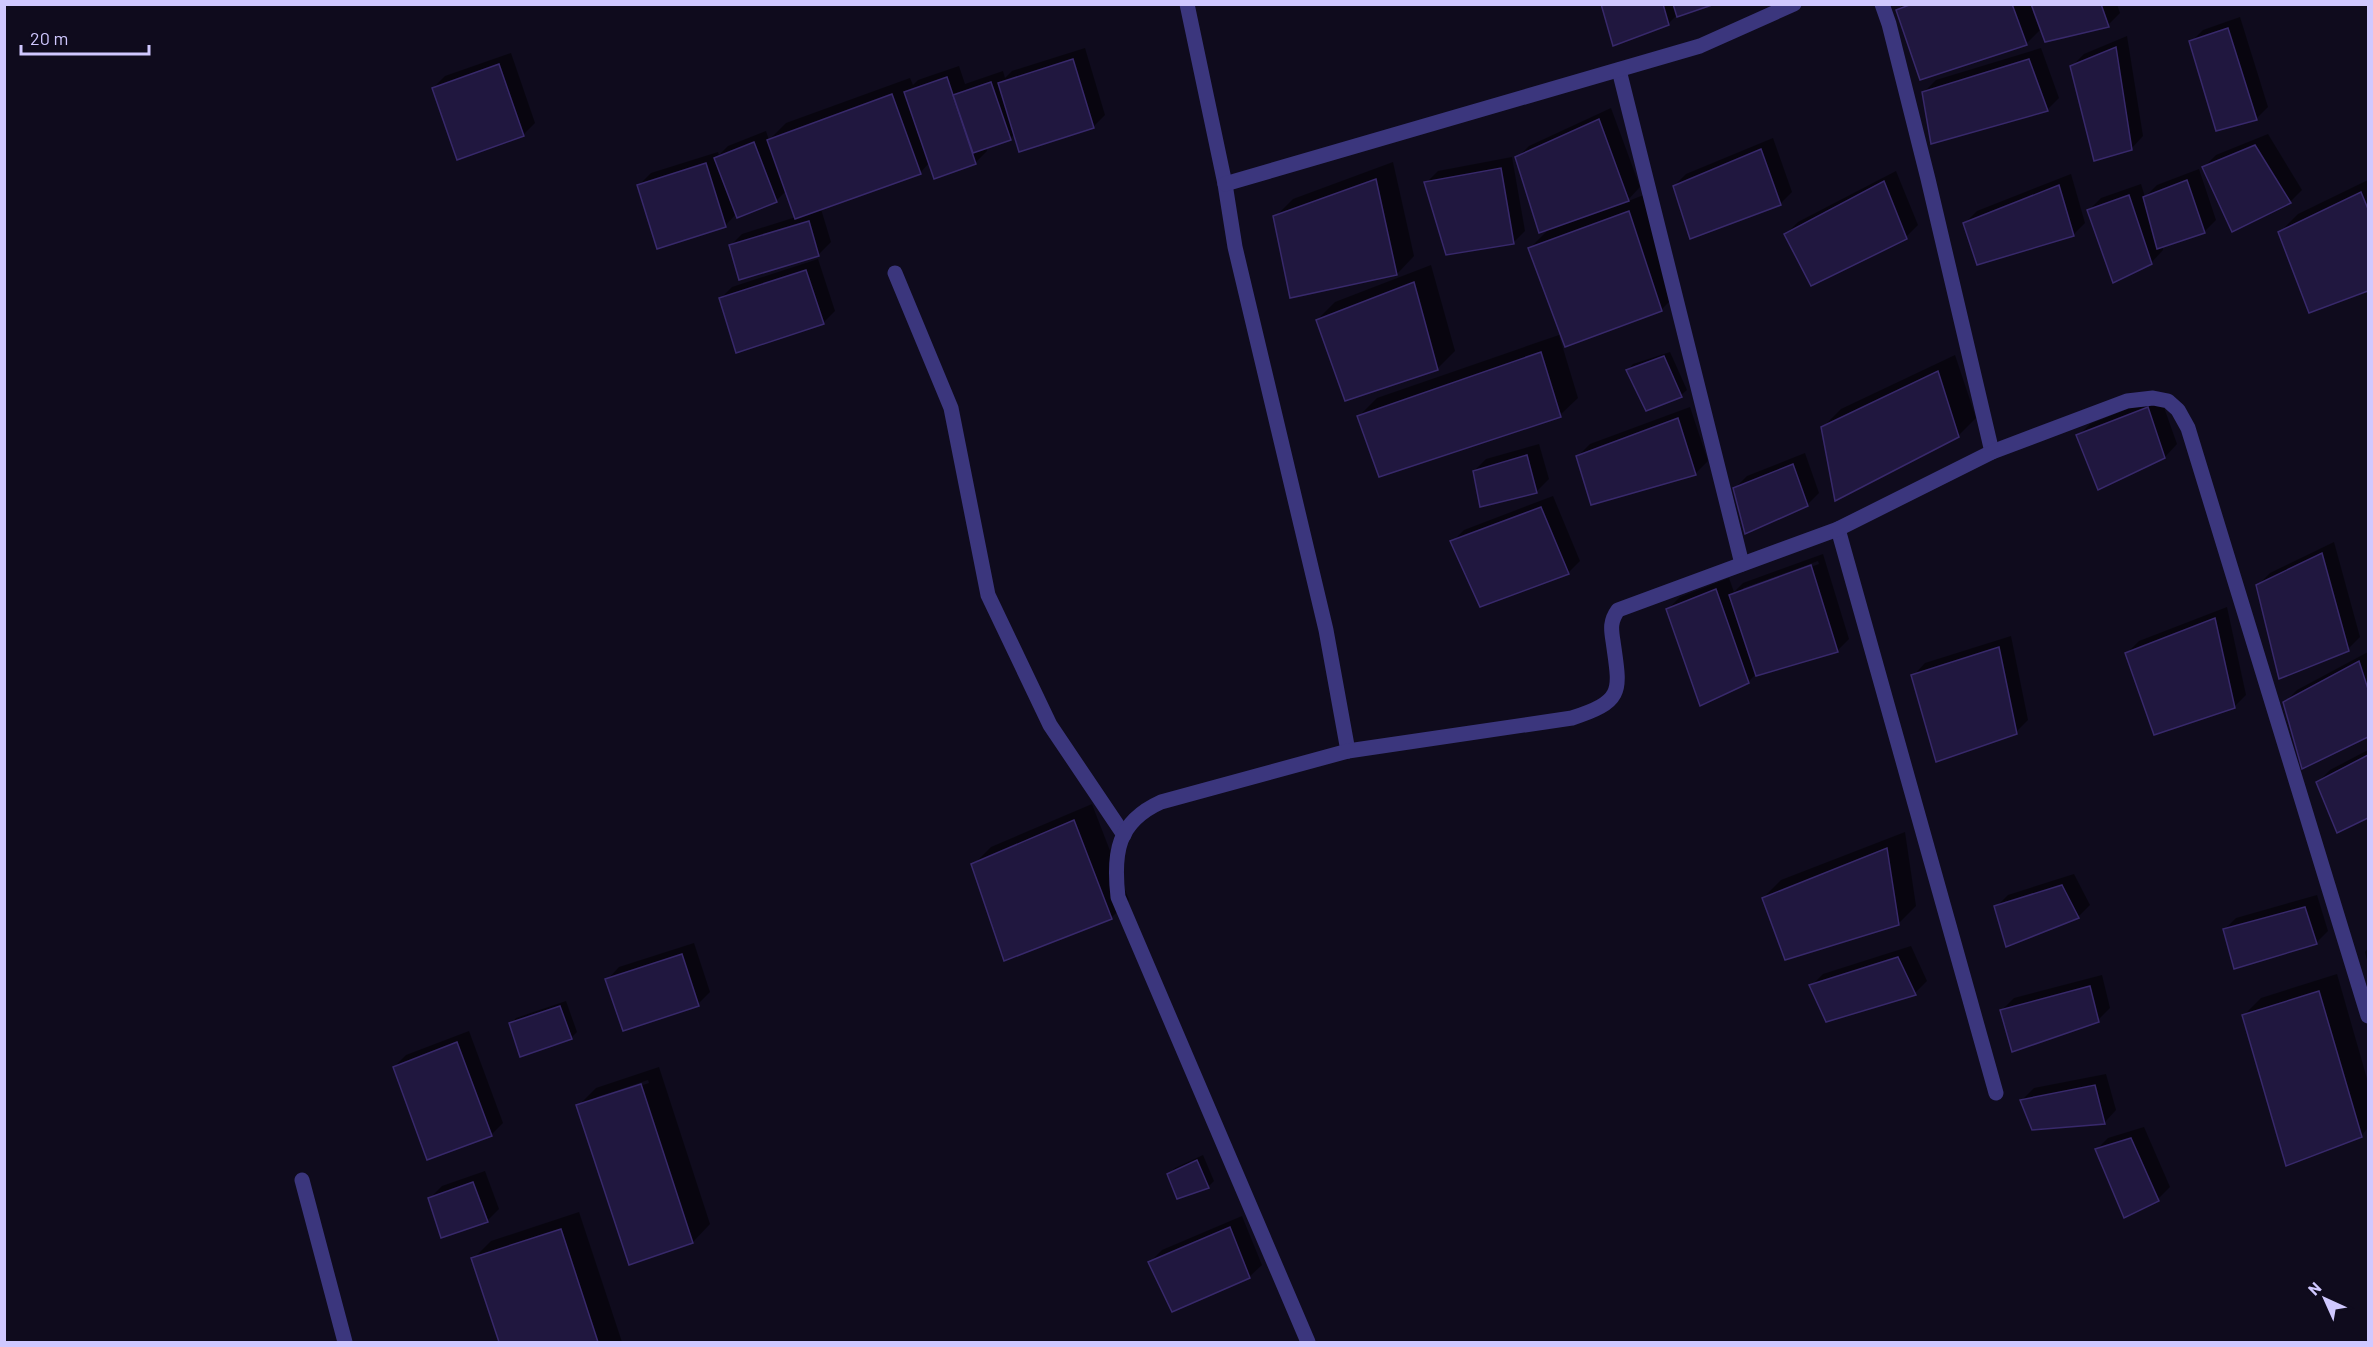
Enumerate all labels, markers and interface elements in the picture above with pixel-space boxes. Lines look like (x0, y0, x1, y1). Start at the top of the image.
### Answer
scale bar (21, 18, 148, 56)
text: 20 m (30, 27, 68, 49)
north arrow (2295, 1269, 2355, 1329)
text: N (2304, 1278, 2325, 1299)

